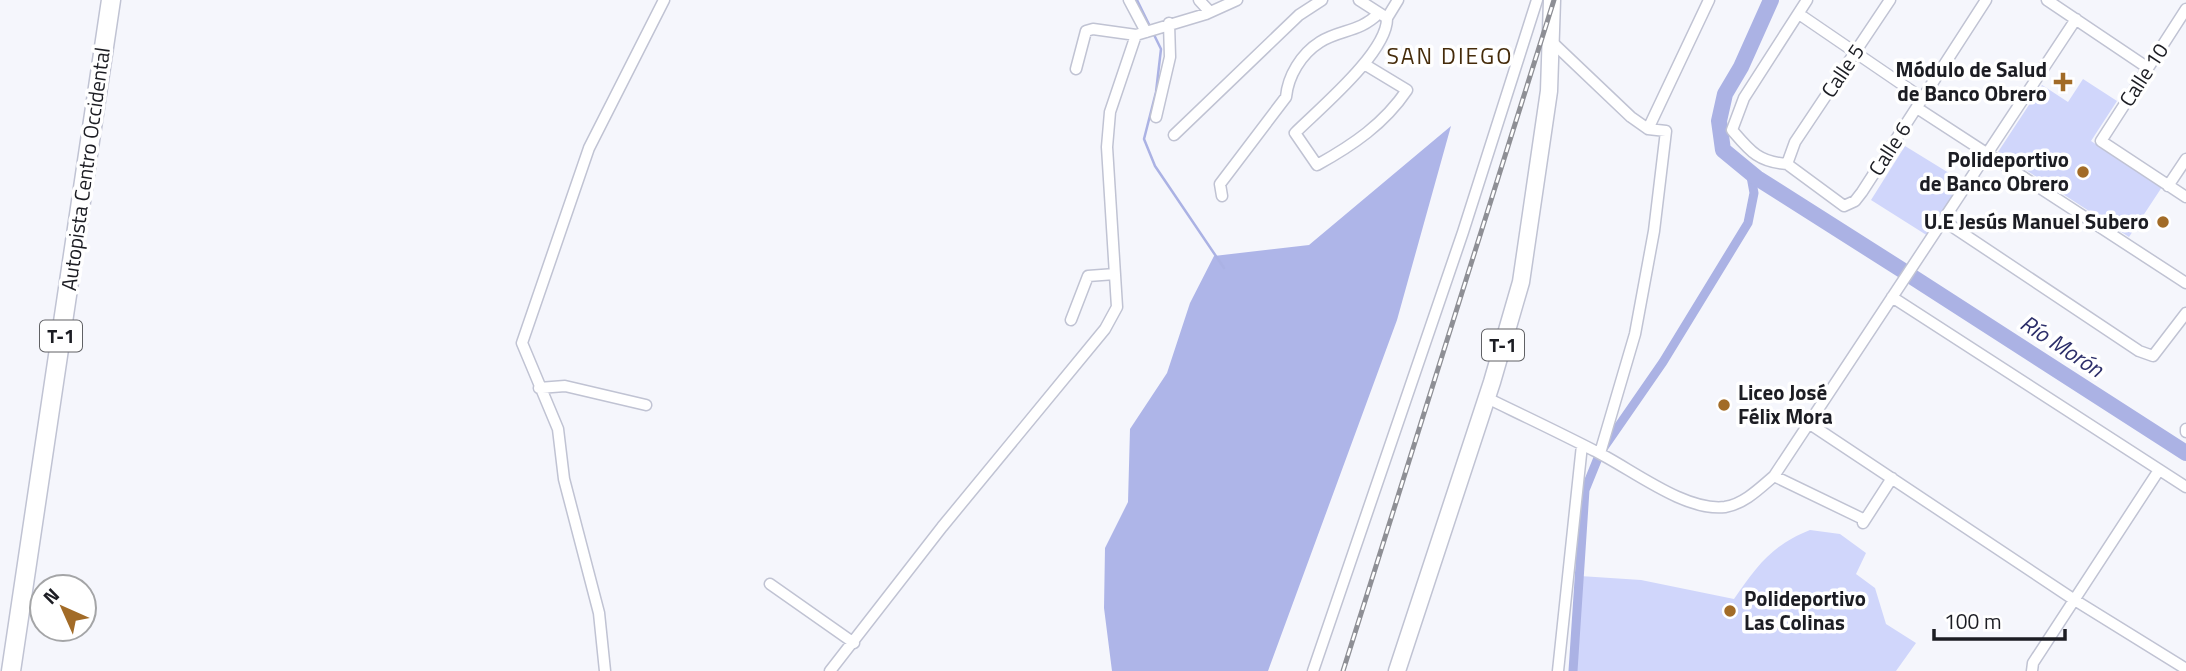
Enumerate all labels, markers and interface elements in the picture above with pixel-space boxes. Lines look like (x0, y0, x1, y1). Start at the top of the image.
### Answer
street label: Calle 10 (2111, 36, 2176, 113)
street label: Calle 5 (1813, 37, 1872, 104)
district label: SAN DIEGO (1387, 38, 1513, 73)
street label: Autopista Centro Occidental (52, 45, 118, 293)
place label: Módulo de Salud de Banco Obrero (1896, 53, 2047, 109)
marker: Módulo de Salud de Banco Obrero (2053, 72, 2073, 92)
street label: Calle 6 (1860, 115, 1919, 182)
place label: Polideportivo de Banco Obrero (1919, 143, 2069, 199)
marker: Polideportivo de Banco Obrero (2075, 164, 2091, 180)
place label: U.E Jesús Manuel Subero (1924, 205, 2149, 237)
marker: U.E Jesús Manuel Subero (2155, 214, 2171, 230)
water label: Río Morón (2014, 306, 2111, 386)
road number: T-1 (40, 320, 82, 352)
road number: T-1 (1482, 330, 1524, 360)
place label: Liceo José Félix Mora (1738, 376, 1833, 432)
marker: Liceo José Félix Mora (1716, 397, 1732, 413)
north arrow (28, 573, 98, 643)
text: N (36, 581, 66, 611)
place label: Polideportivo Las Colinas (1744, 582, 1866, 638)
scale bar (1934, 598, 2065, 642)
marker: Polideportivo Las Colinas (1722, 603, 1738, 619)
text: 100 m (1944, 605, 2001, 637)

